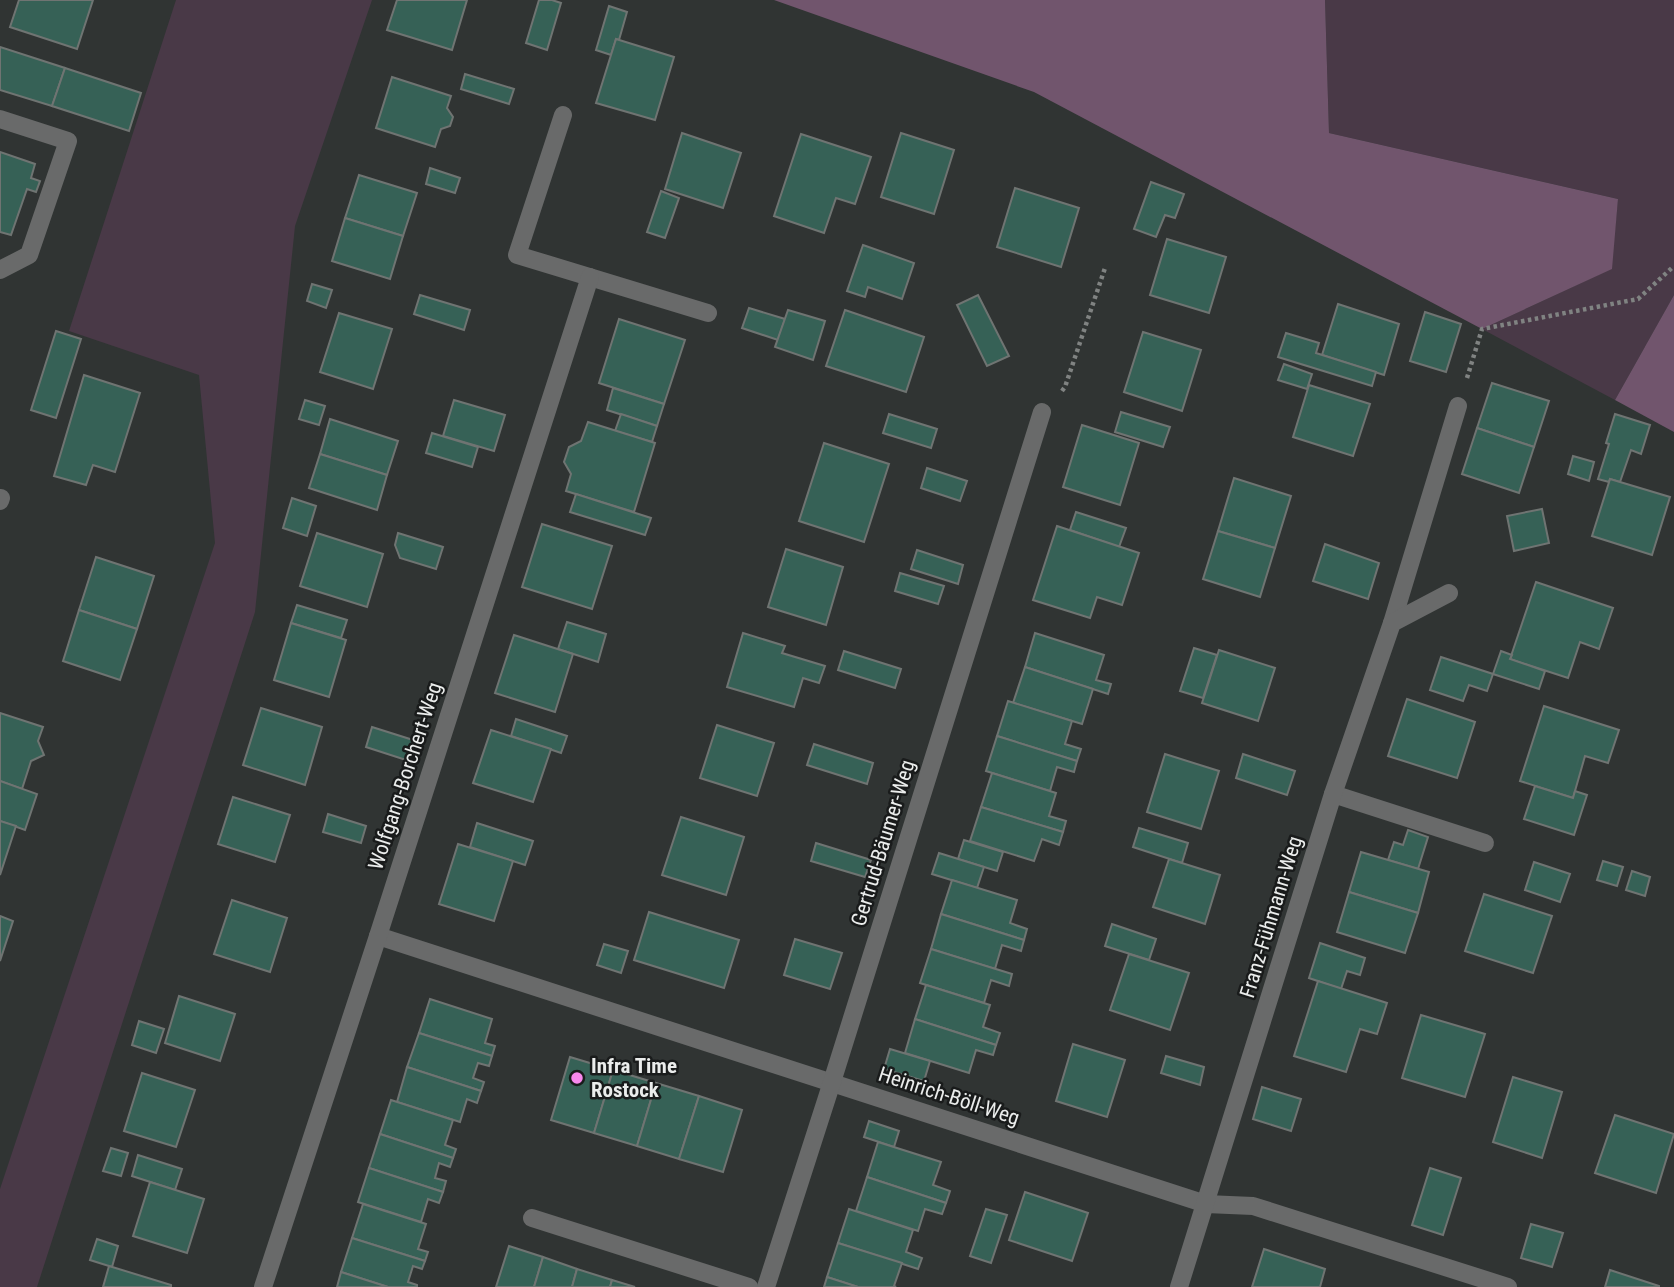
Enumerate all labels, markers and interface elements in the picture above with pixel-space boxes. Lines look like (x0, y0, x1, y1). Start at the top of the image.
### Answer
street label: Wolfgang-Borchert-Weg (363, 679, 447, 873)
street label: Gertrud-Bäumer-Weg (846, 757, 920, 929)
street label: Franz-Fühmann-Weg (1235, 833, 1307, 1001)
place label: Infra Time Rostock (591, 1054, 677, 1102)
street label: Heinrich-Böll-Weg (875, 1062, 1023, 1130)
marker: Infra Time Rostock (569, 1070, 585, 1086)

